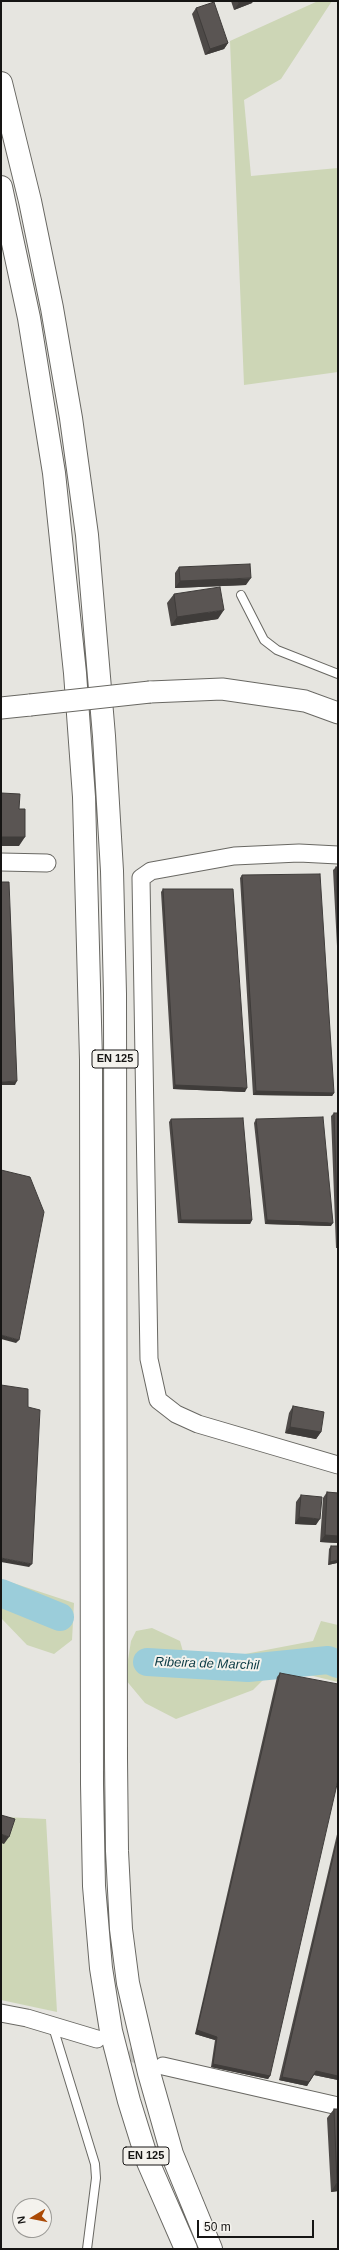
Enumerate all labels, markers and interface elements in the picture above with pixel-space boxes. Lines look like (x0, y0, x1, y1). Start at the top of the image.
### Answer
road number: EN 125 (92, 1050, 138, 1068)
water label: Ribeira de Marchil (154, 1654, 260, 1674)
road number: EN 125 (123, 2147, 169, 2165)
north arrow (12, 2198, 52, 2238)
scale bar (199, 2212, 316, 2238)
text: N (15, 2215, 28, 2225)
text: 50 m (204, 2220, 231, 2234)

